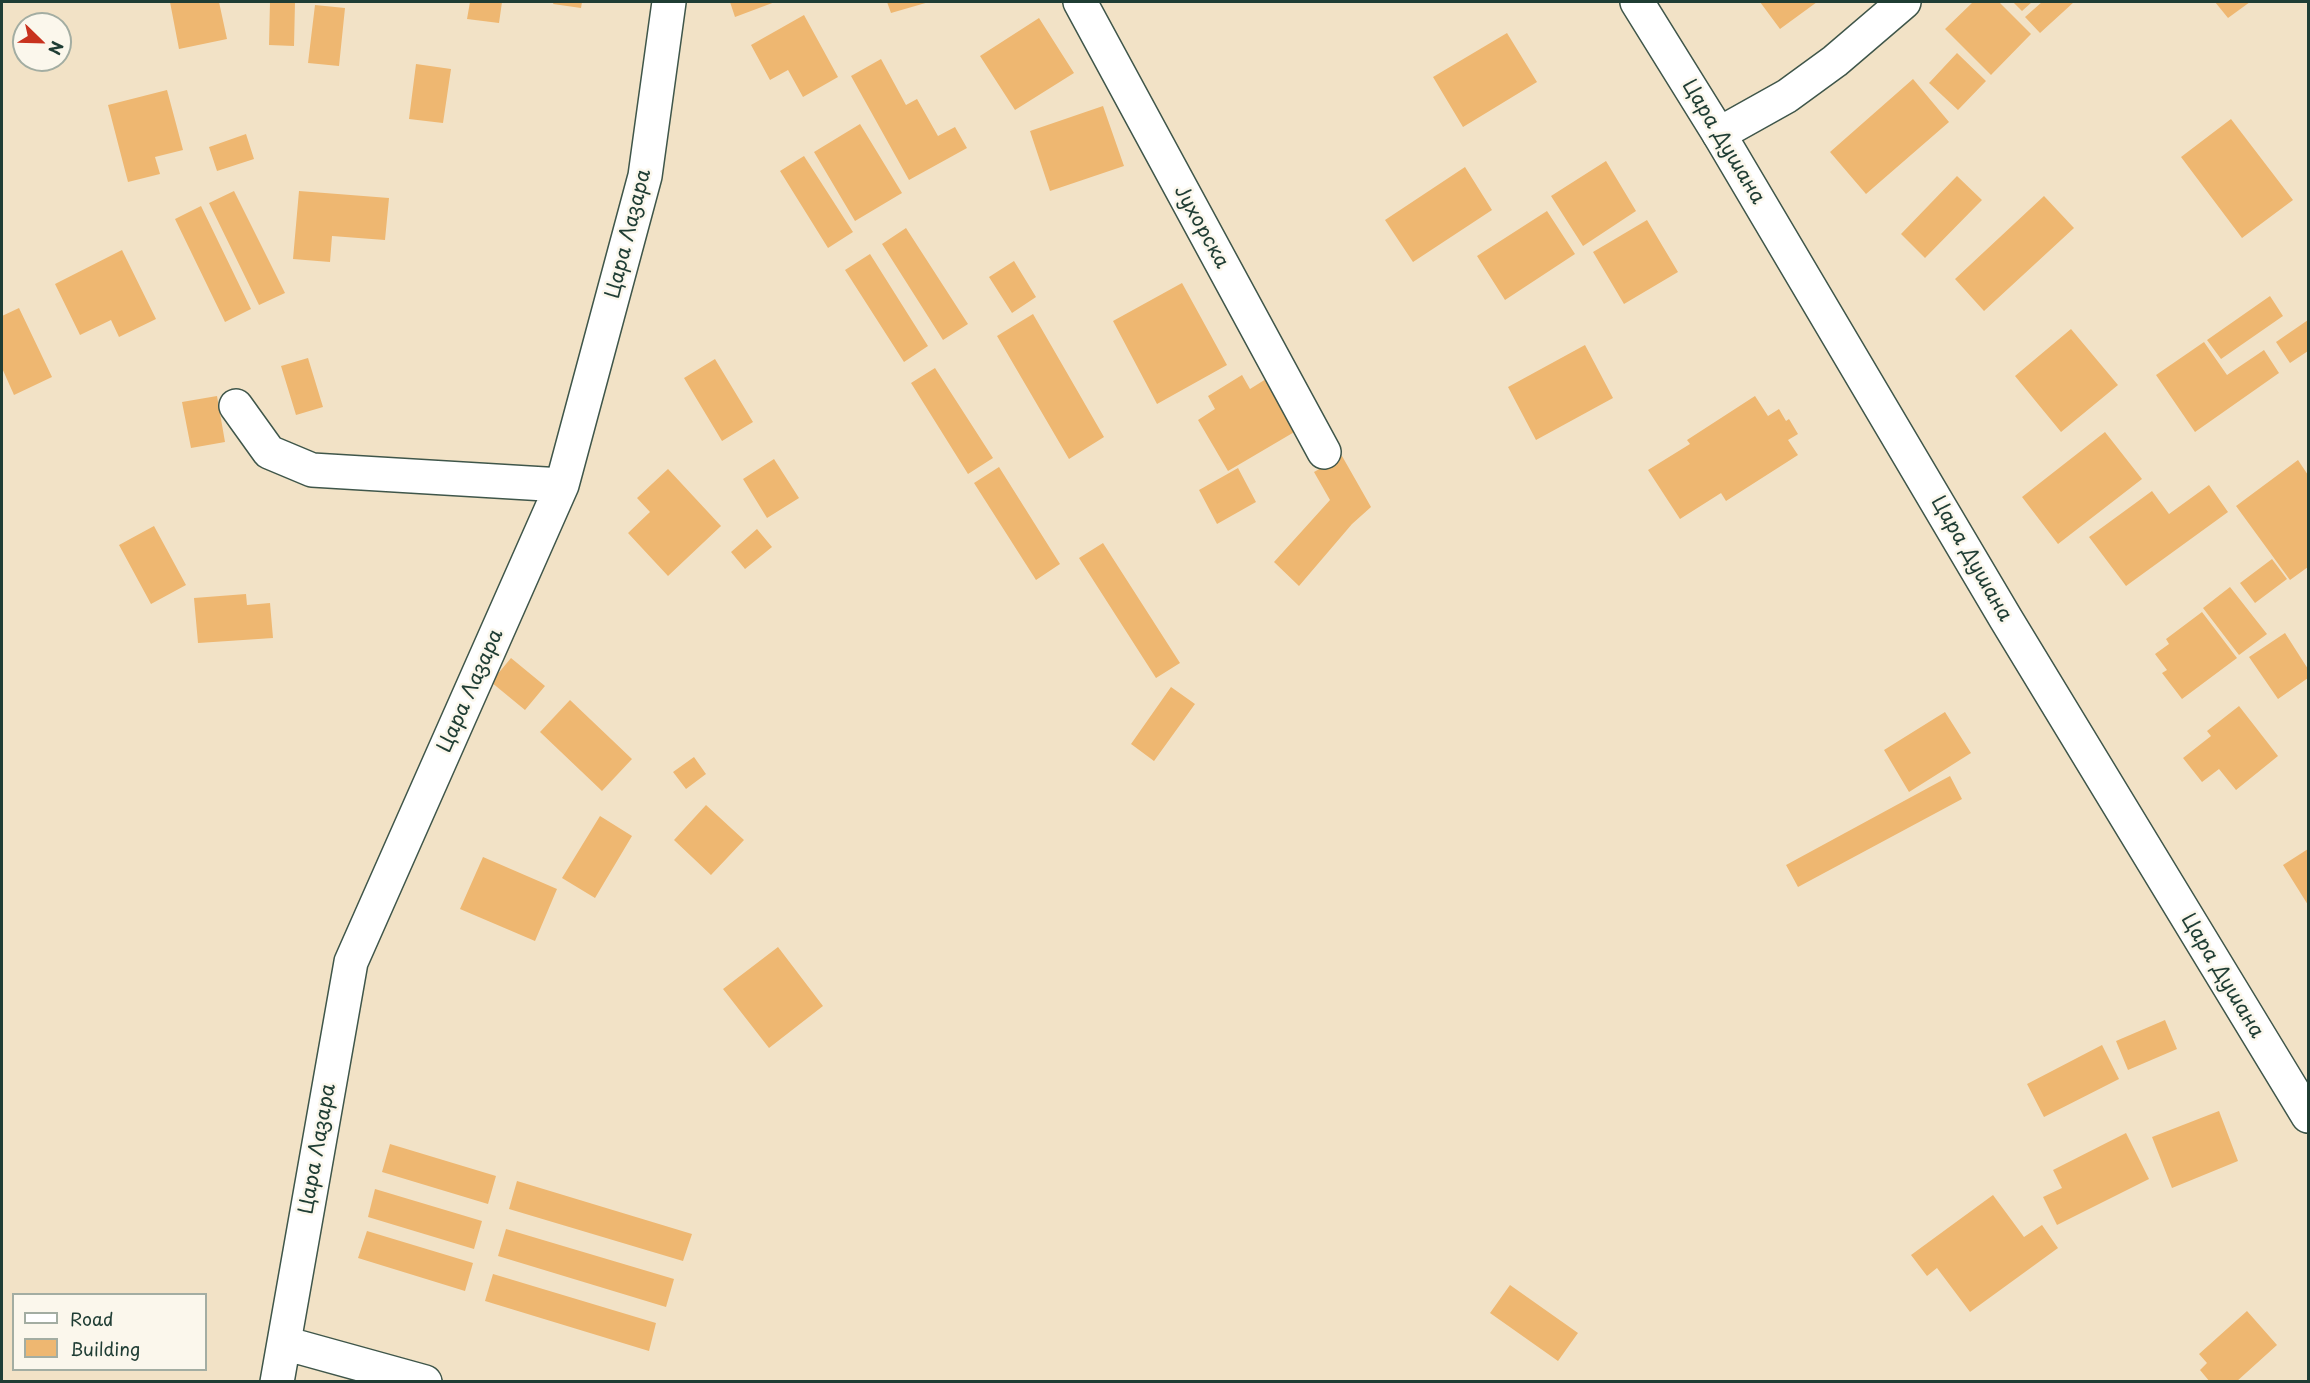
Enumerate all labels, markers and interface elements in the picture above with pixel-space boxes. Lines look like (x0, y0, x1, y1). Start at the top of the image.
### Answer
north arrow (12, 12, 72, 72)
text: N (43, 38, 70, 59)
street label: Цара Душана (1676, 75, 1770, 209)
street label: Цара Лазара (601, 167, 657, 301)
street label: Јухорска (1168, 181, 1234, 273)
street label: Цара Душана (1925, 492, 2017, 626)
street label: Цара Лазара (433, 626, 509, 756)
street label: Цара Душана (2175, 909, 2269, 1043)
street label: Цара Лазара (295, 1082, 341, 1216)
legend (12, 1293, 207, 1371)
text: Road (70, 1305, 114, 1332)
text: Building (70, 1335, 140, 1362)

